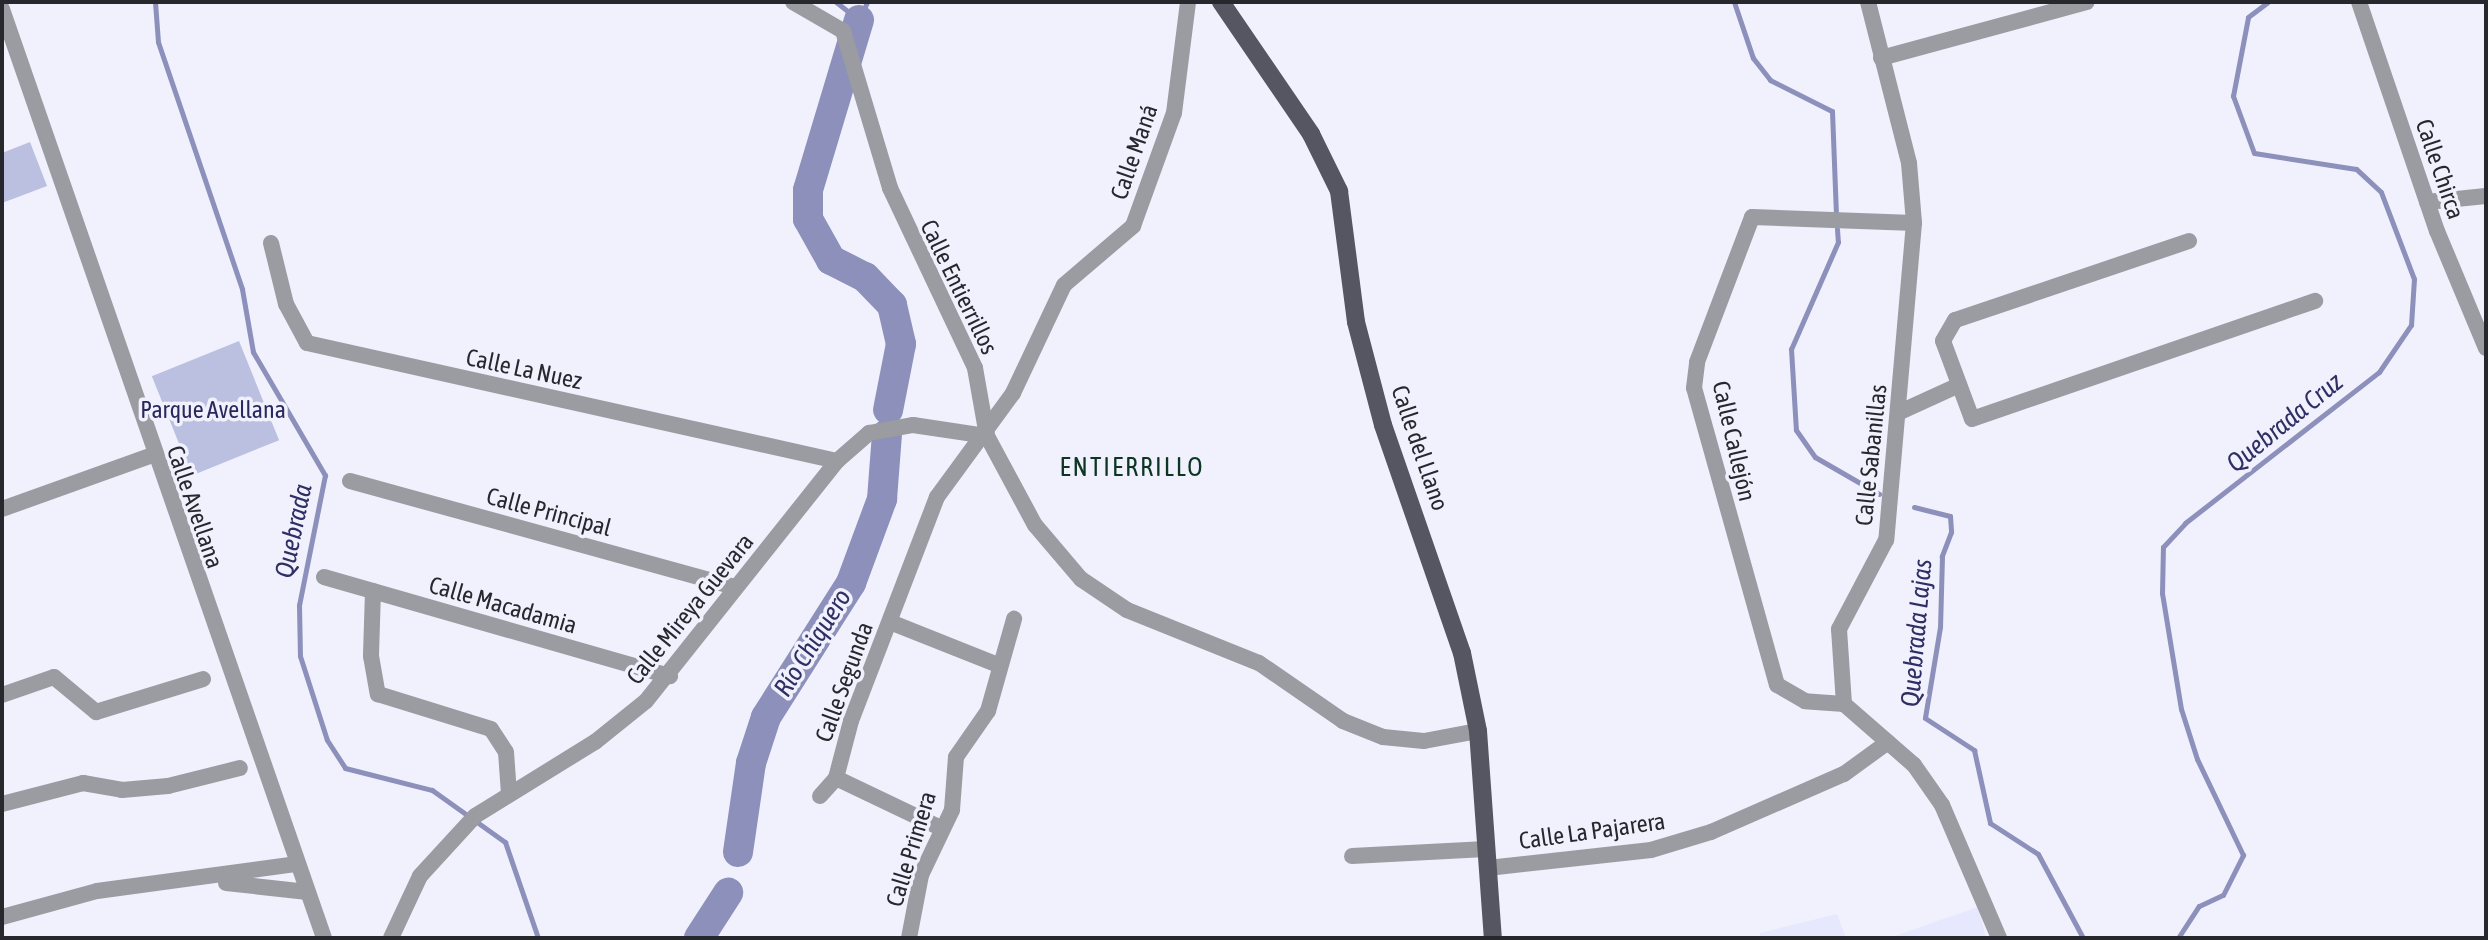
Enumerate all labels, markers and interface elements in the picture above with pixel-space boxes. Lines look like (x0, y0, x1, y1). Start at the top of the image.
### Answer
street label: Calle Maná (1104, 101, 1164, 203)
street label: Calle Chirca (2410, 115, 2470, 223)
street label: Calle Entierrillos (914, 215, 1004, 359)
street label: Calle La Nuez (463, 343, 585, 395)
water label: Quebrada Cruz (2221, 367, 2349, 479)
street label: Calle Callejón (1706, 378, 1762, 504)
street label: Calle del Llano (1385, 382, 1455, 514)
street label: Calle Sabanillas (1849, 383, 1893, 527)
park label: Parque Avellana (140, 396, 286, 424)
street label: Calle Avellana (161, 442, 229, 572)
district label: ENTIERRILLO (1061, 452, 1203, 484)
water label: Quebrada (269, 481, 319, 581)
street label: Calle Principal (483, 482, 615, 542)
street label: Calle Mireya Guevara (620, 528, 760, 690)
water label: Quebrada Lajas (1895, 558, 1939, 708)
street label: Calle Macadamia (426, 570, 580, 640)
water label: Río Chiquero (768, 583, 858, 703)
street label: Calle Segunda (809, 618, 879, 746)
street label: Calle Primera (880, 788, 942, 910)
street label: Calle La Pajarera (1517, 806, 1667, 856)

